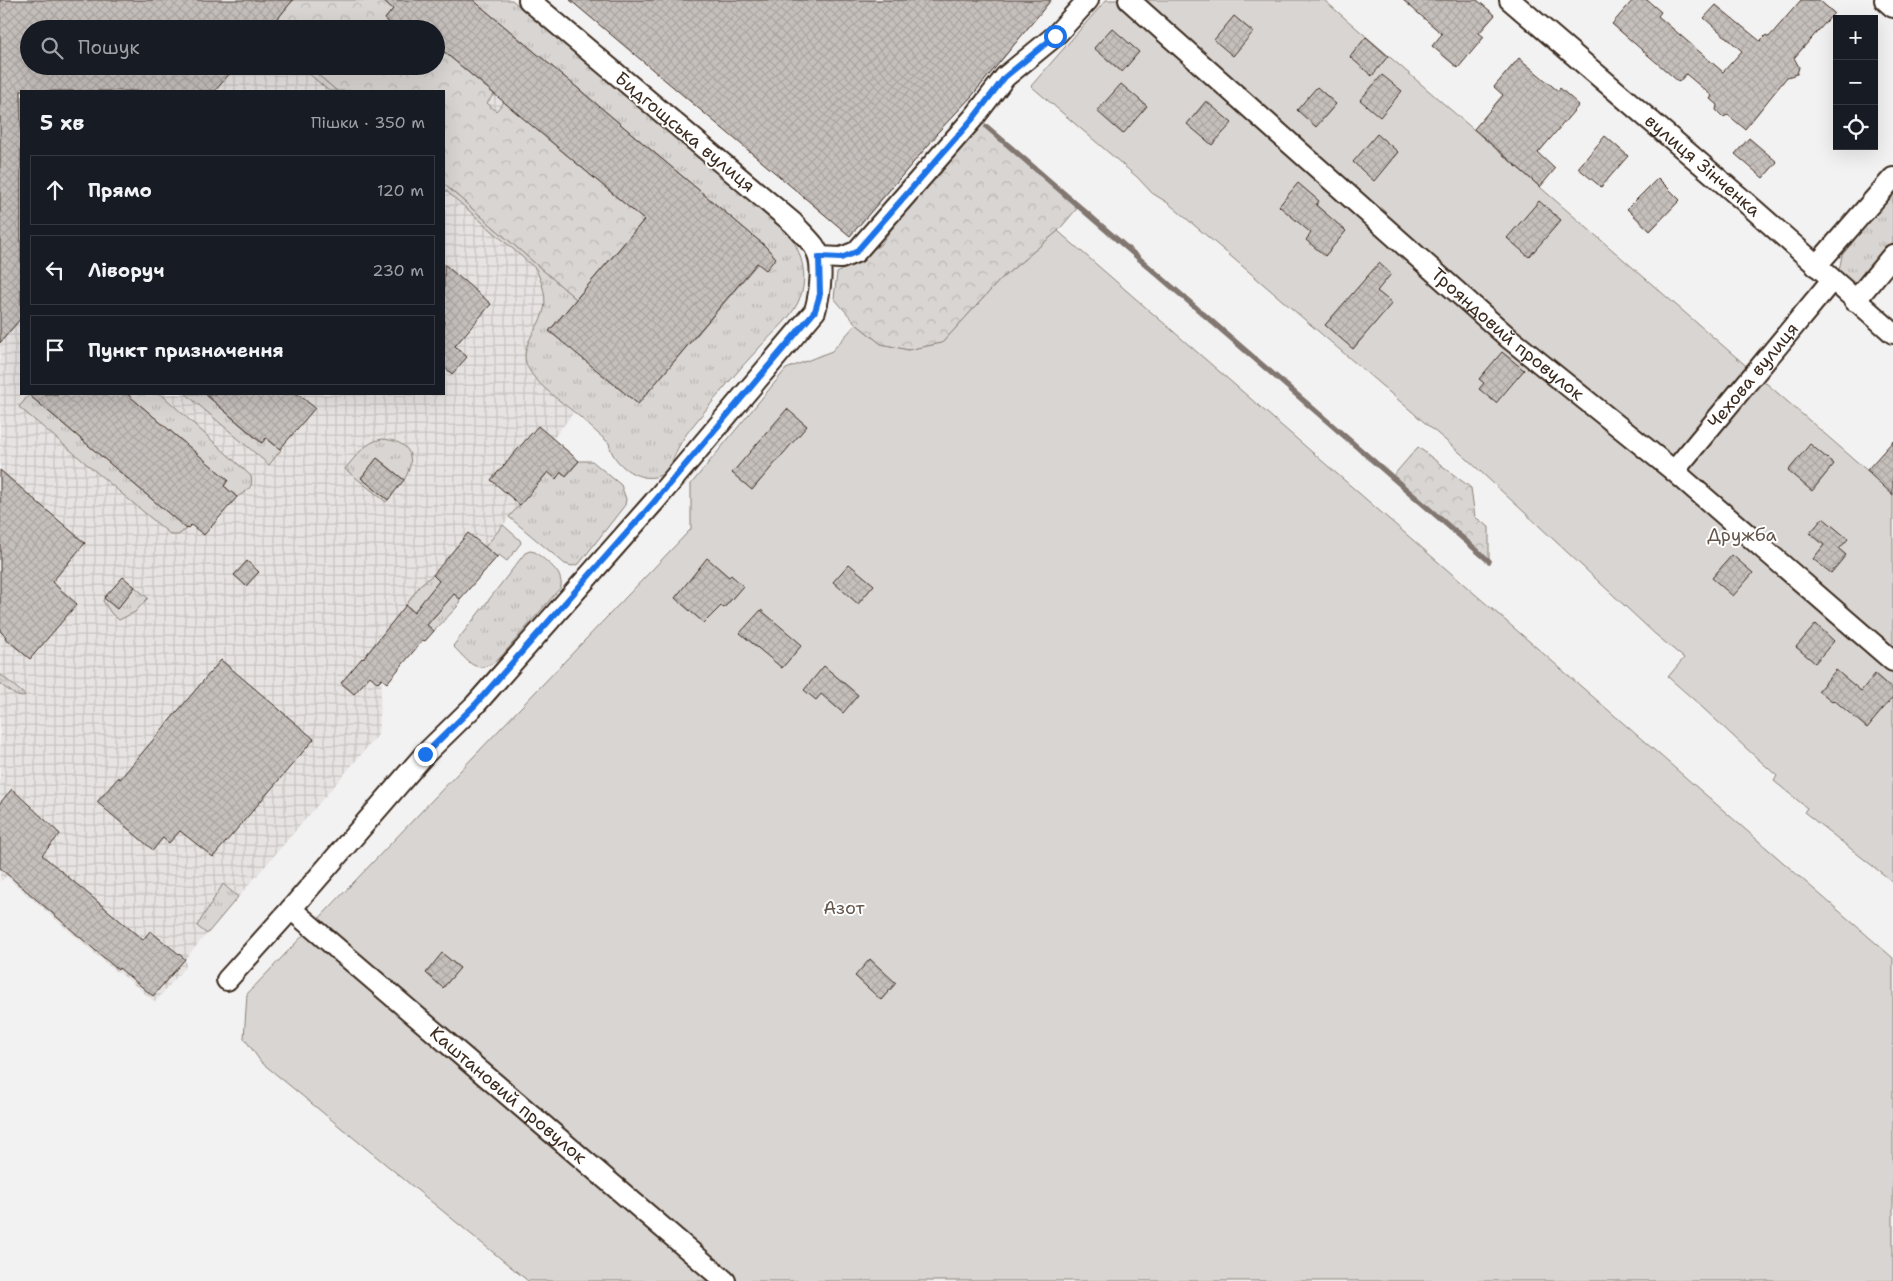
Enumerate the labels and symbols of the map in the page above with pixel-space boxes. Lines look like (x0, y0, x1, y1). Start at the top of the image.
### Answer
route start (1044, 25, 1067, 48)
street label: Бидгощська вулиця (610, 66, 760, 198)
street label: вулиця Зінченка (1640, 109, 1766, 222)
street label: Трояндовий провулок (1426, 262, 1589, 406)
street label: Чехова вулиця (1702, 317, 1804, 433)
park label: Дружба (1707, 523, 1777, 547)
route end (414, 743, 437, 766)
park label: Азот (823, 896, 866, 920)
street label: Каштановий провулок (425, 1021, 592, 1170)

